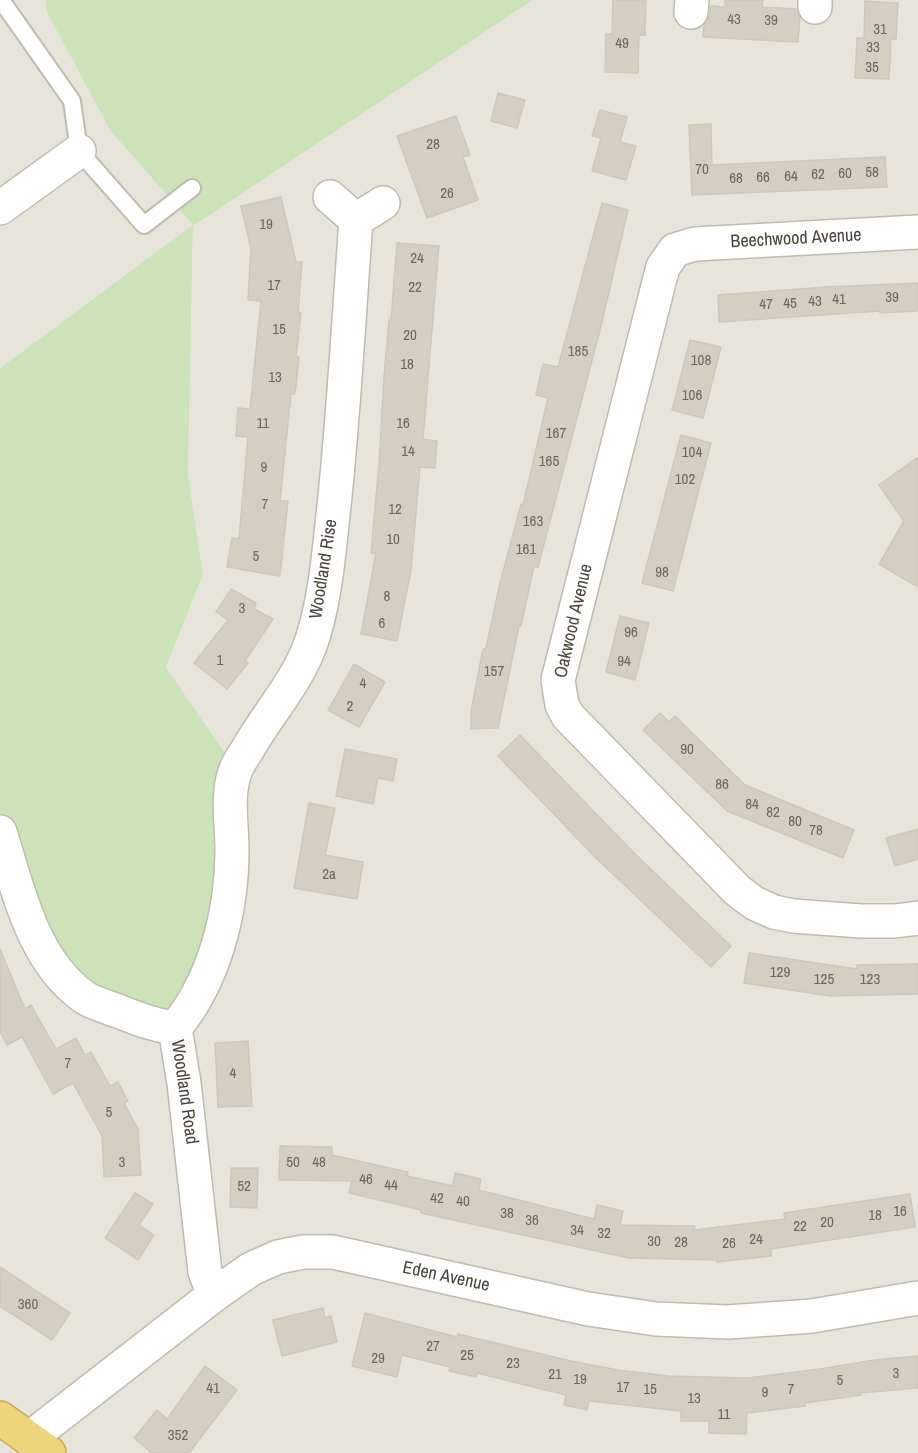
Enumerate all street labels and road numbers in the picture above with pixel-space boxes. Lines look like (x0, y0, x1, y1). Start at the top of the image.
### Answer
street label: Beechwood Avenue (730, 225, 862, 253)
street label: Woodland Rise (305, 518, 343, 620)
street label: Oakwood Avenue (550, 562, 598, 680)
street label: Woodland Road (166, 1038, 202, 1146)
street label: Eden Avenue (401, 1257, 491, 1297)

